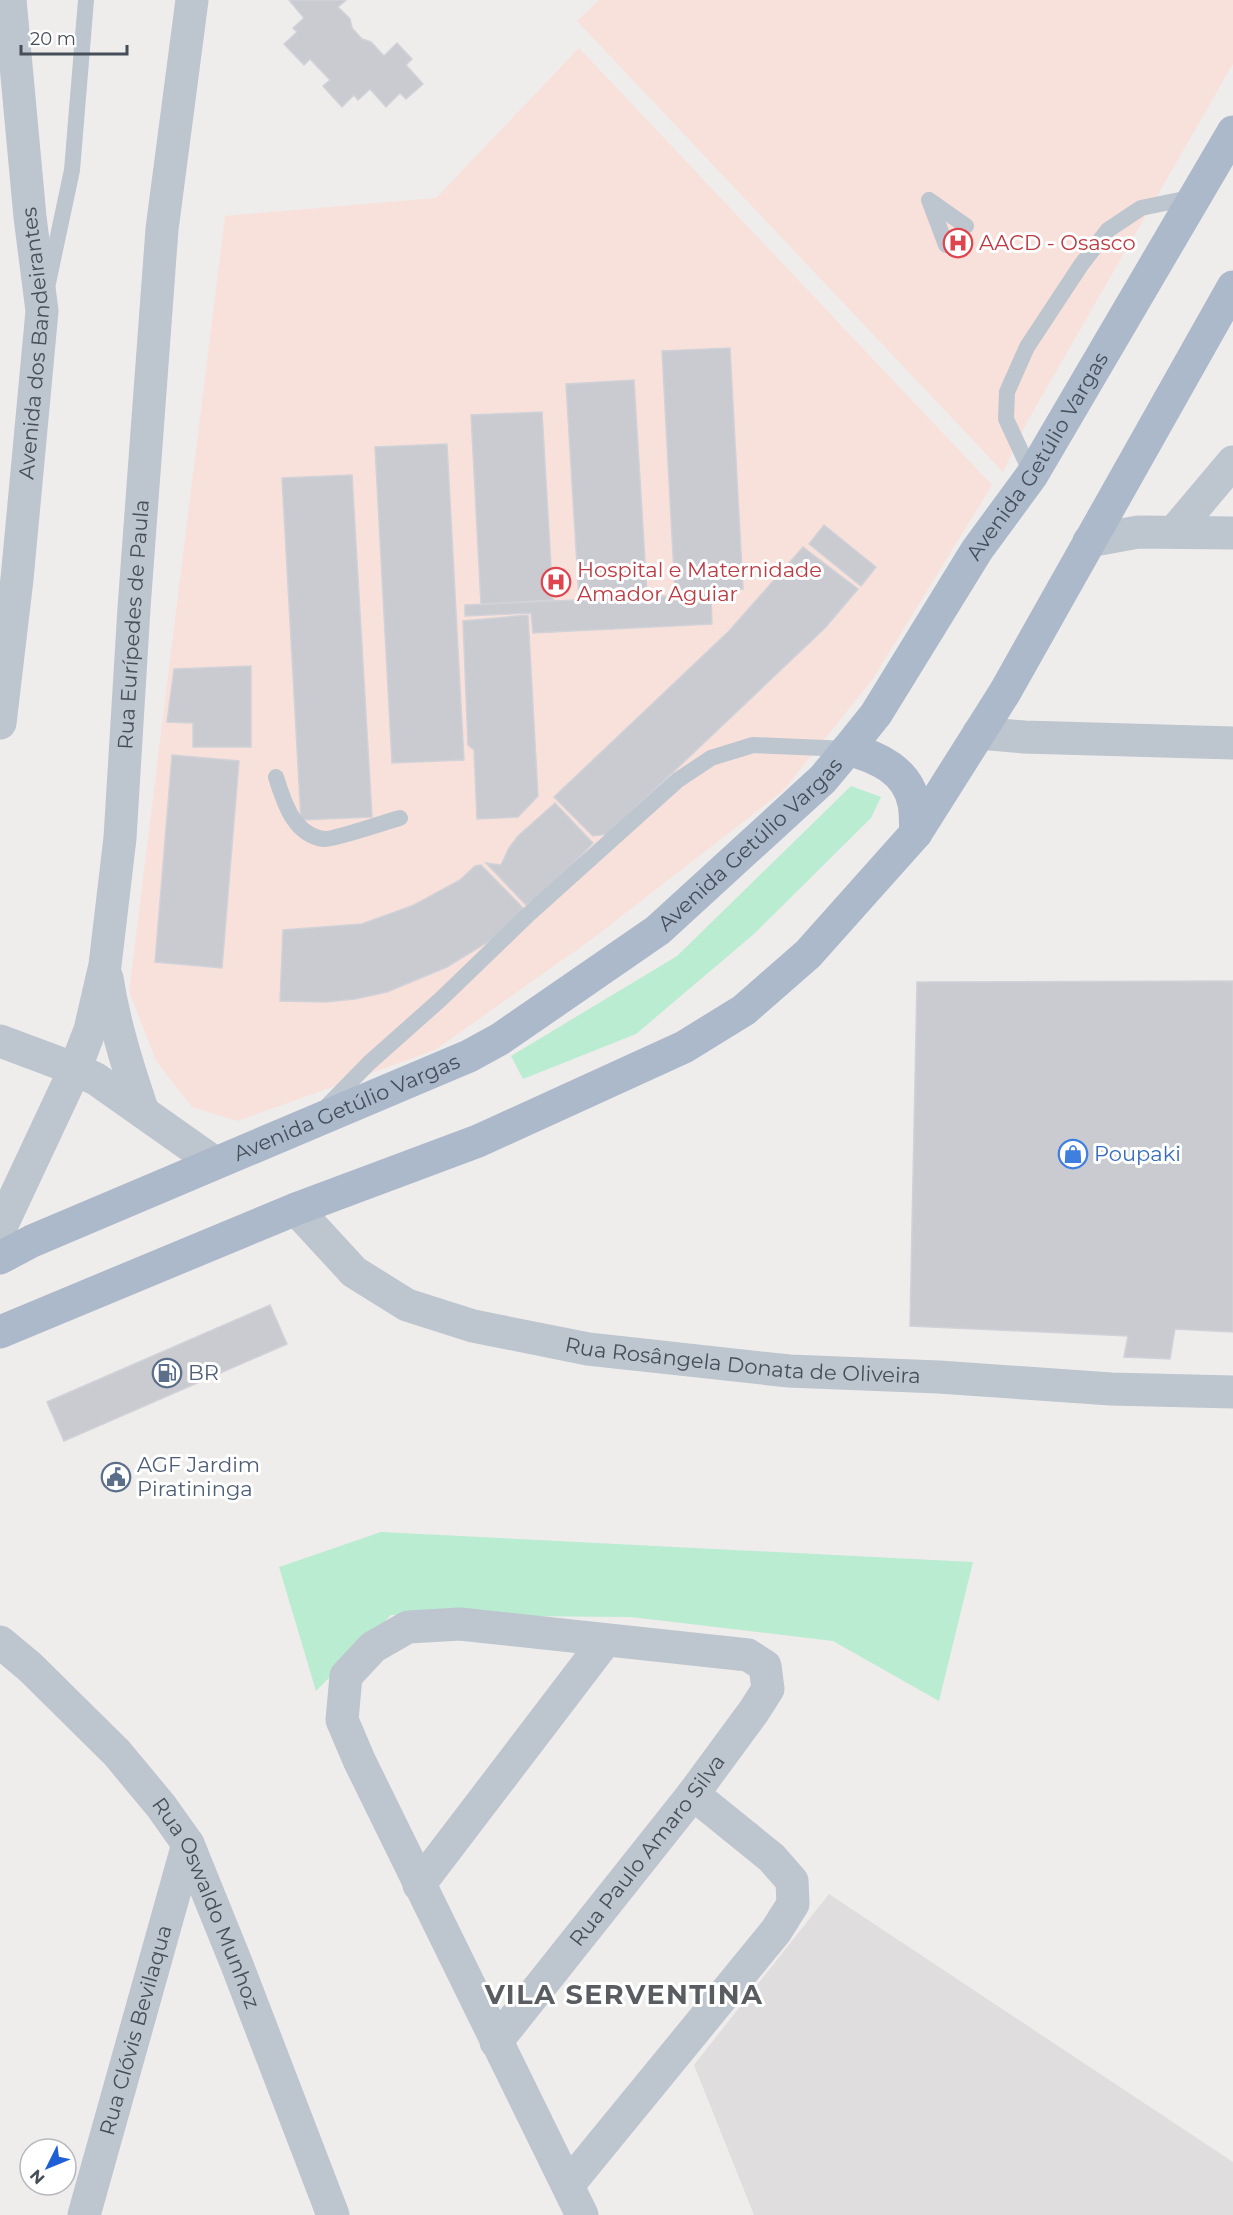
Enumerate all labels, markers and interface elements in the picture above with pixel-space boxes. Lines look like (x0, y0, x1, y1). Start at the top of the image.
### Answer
scale bar (21, 18, 128, 56)
text: 20 m (30, 28, 76, 50)
street label: Avenida dos Bandeirantes (13, 206, 55, 480)
hospital icon: AACD - Osasco (942, 227, 974, 259)
place label: AACD - Osasco (979, 230, 1136, 255)
street label: Avenida Getúlio Vargas (961, 347, 1113, 565)
street label: Rua Eurípedes de Paula (112, 499, 154, 750)
place label: Hospital e Maternidade Amador Aguiar (577, 557, 822, 606)
hospital icon: Hospital e Maternidade Amador Aguiar (540, 566, 572, 598)
street label: Avenida Getúlio Vargas (652, 752, 847, 936)
street label: Avenida Getúlio Vargas (230, 1048, 463, 1166)
shop icon: Poupaki (1057, 1138, 1089, 1170)
place label: Poupaki (1094, 1141, 1181, 1166)
street label: Rua Rosângela Donata de Oliveira (563, 1332, 921, 1388)
fuel station icon: BR (151, 1357, 183, 1389)
place label: BR (188, 1360, 219, 1385)
place label: AGF Jardim Piratininga (137, 1452, 260, 1501)
public building icon: AGF Jardim Piratininga (100, 1461, 132, 1493)
street label: Rua Paulo Amaro Silva (564, 1749, 730, 1951)
street label: Rua Oswaldo Munhoz (147, 1792, 266, 2012)
street label: Rua Clóvis Bevilaqua (94, 1922, 177, 2138)
district label: VILA SERVENTINA (484, 1978, 763, 2011)
north arrow (18, 2137, 78, 2197)
text: N (26, 2166, 49, 2188)

